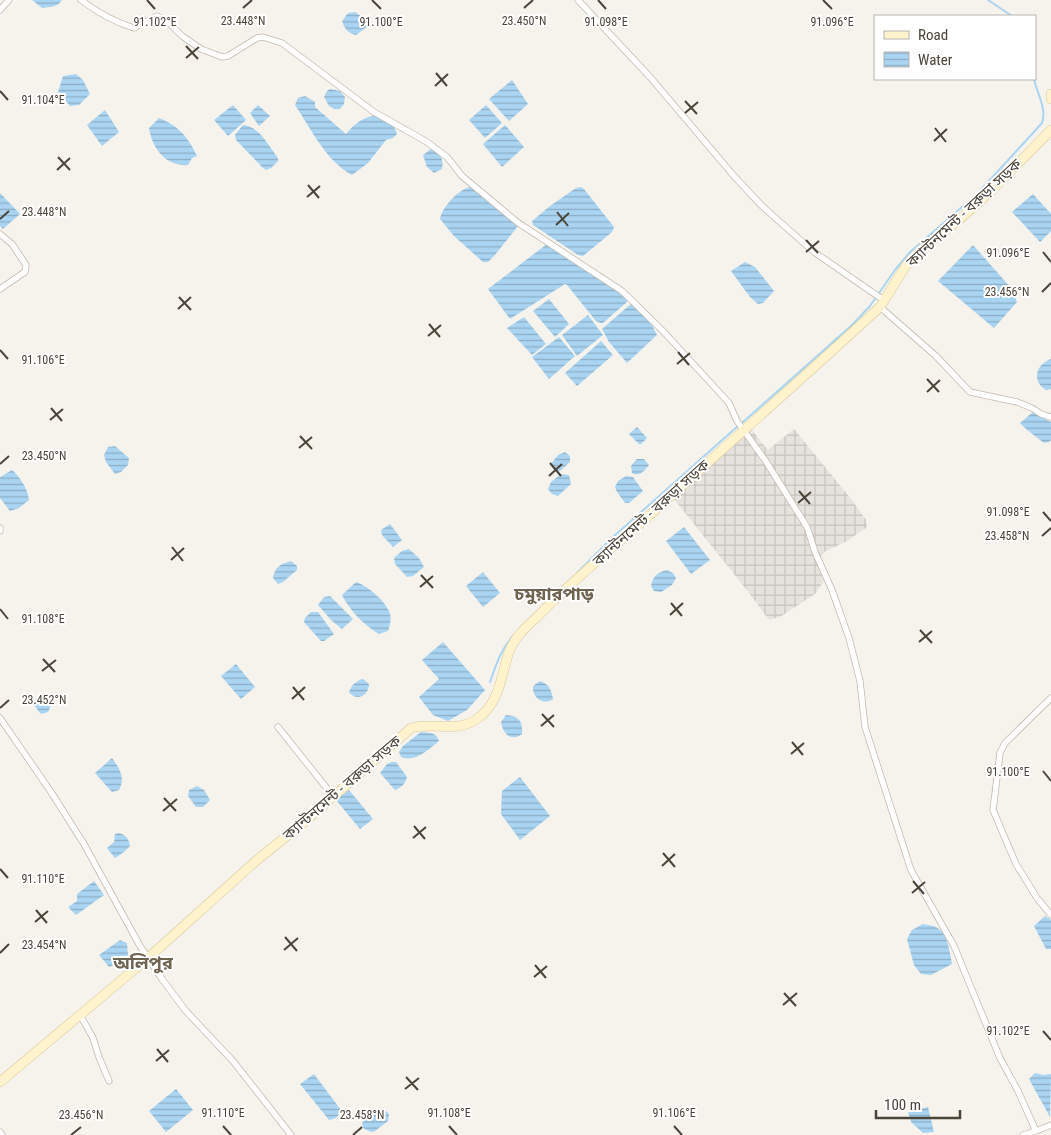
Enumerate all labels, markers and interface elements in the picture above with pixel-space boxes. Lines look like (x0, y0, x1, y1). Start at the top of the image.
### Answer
text: 23.448°N (221, 14, 265, 28)
text: 23.450°N (502, 14, 546, 28)
text: 91.102°E (133, 15, 177, 29)
text: 91.100°E (359, 15, 403, 29)
text: 91.098°E (584, 15, 628, 29)
text: 91.096°E (810, 15, 854, 29)
legend (874, 15, 1036, 80)
text: Road (918, 26, 948, 44)
text: Water (918, 51, 953, 69)
text: 91.104°E (21, 93, 65, 107)
street label: ক্যান্টনমেন্ট - বরুড়া সড়ক (902, 155, 1026, 272)
text: 23.448°N (22, 205, 66, 219)
text: 91.096°E (986, 246, 1030, 260)
text: 23.456°N (985, 285, 1029, 299)
text: 91.106°E (21, 353, 65, 367)
text: 23.450°N (22, 449, 66, 463)
street label: ক্যান্টনমেন্ট - বরুড়া সড়ক (588, 455, 714, 571)
text: 91.098°E (986, 505, 1030, 519)
text: 23.458°N (985, 529, 1029, 543)
district label: চমুয়ারপাড় (513, 583, 595, 605)
text: 91.108°E (21, 612, 65, 626)
text: 23.452°N (22, 693, 66, 707)
street label: ক্যান্টনমেন্ট - বরুড়া সড়ক (279, 731, 405, 845)
text: 91.100°E (986, 765, 1030, 779)
text: 91.110°E (21, 872, 65, 886)
text: 23.454°N (22, 938, 66, 952)
district label: অলিপুর (112, 952, 174, 974)
text: 91.102°E (986, 1024, 1030, 1038)
scale bar (876, 1088, 960, 1120)
text: 100 m (884, 1096, 921, 1114)
text: 91.110°E (201, 1106, 245, 1120)
text: 91.108°E (427, 1106, 471, 1120)
text: 91.106°E (652, 1106, 696, 1120)
text: 23.456°N (59, 1108, 103, 1122)
text: 23.458°N (340, 1108, 384, 1122)

